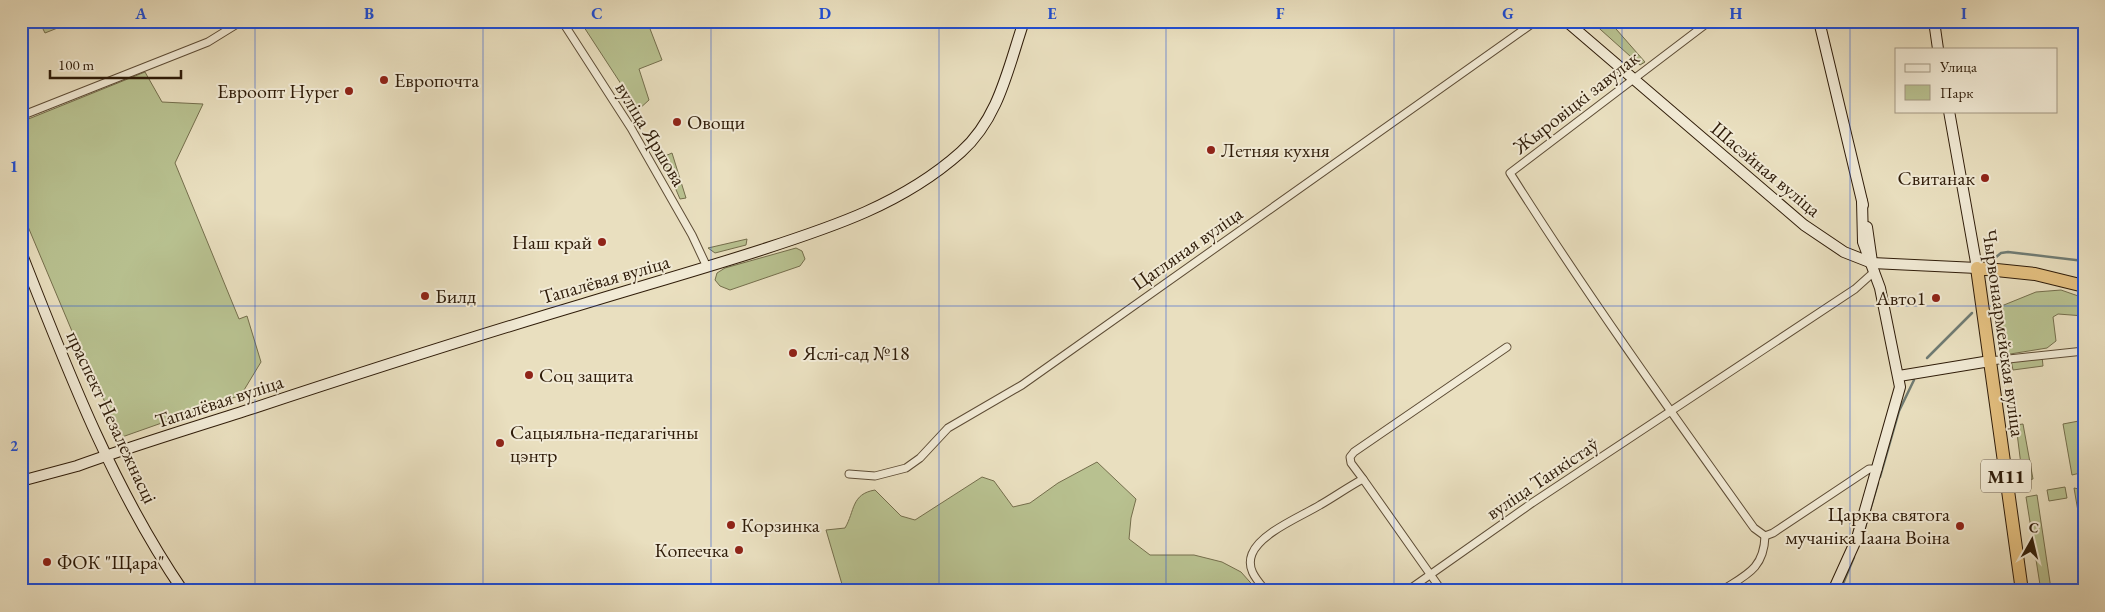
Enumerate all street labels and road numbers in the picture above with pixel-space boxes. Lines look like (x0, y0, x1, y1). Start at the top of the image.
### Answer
street label: Жыровіцкі завулак (1507, 44, 1645, 160)
street label: вуліца Яршова (610, 77, 692, 191)
street label: Шасэйная вуліца (1706, 115, 1826, 223)
street label: Цагляная вуліца (1127, 200, 1247, 296)
street label: Чырвонаармейская вуліца (1977, 228, 2031, 438)
street label: Тапалёвая вуліца (537, 248, 673, 310)
street label: праспект Незалежнасці (61, 326, 163, 508)
street label: Тапалёвая вуліца (152, 368, 286, 434)
street label: вуліца Танкістаў (1481, 431, 1603, 525)
road number: М11 (1981, 460, 2031, 492)

